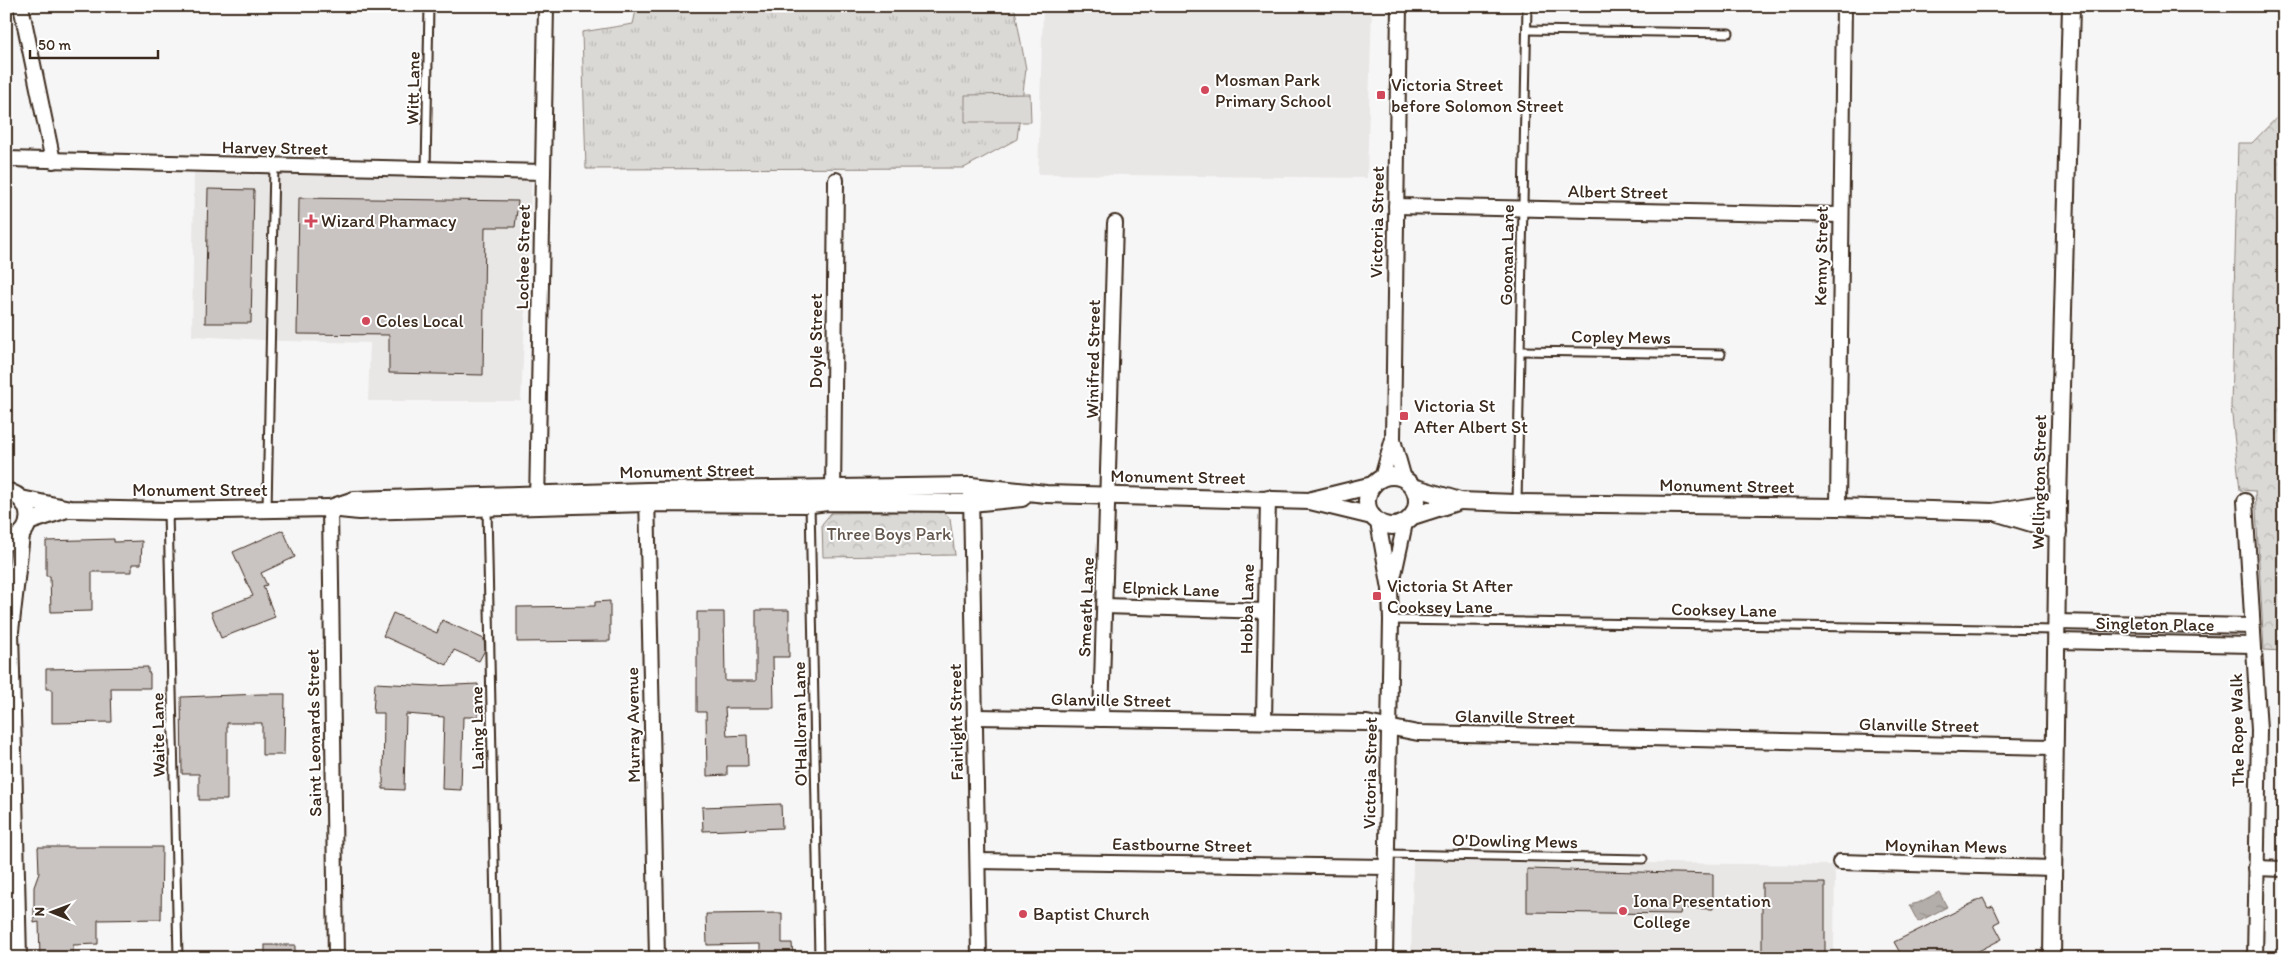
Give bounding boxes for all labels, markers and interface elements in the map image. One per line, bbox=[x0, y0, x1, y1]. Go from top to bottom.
scale bar bbox=[30, 28, 158, 60]
text: 50 m bbox=[38, 36, 71, 54]
street label: Witt Lane bbox=[401, 51, 425, 125]
place label: Mosman Park Primary School bbox=[1215, 69, 1331, 112]
place label: Victoria Street before Solomon Street bbox=[1391, 74, 1564, 117]
marker: Mosman Park Primary School bbox=[1199, 84, 1211, 96]
marker: Victoria Street before Solomon Street bbox=[1375, 89, 1387, 101]
street label: Harvey Street bbox=[222, 136, 328, 160]
street label: Victoria Street bbox=[1365, 165, 1389, 278]
street label: Albert Street bbox=[1568, 180, 1669, 204]
street label: Lochee Street bbox=[511, 204, 535, 310]
street label: Goonan Lane bbox=[1495, 204, 1519, 306]
street label: Kenny Street bbox=[1809, 206, 1833, 306]
place label: Wizard Pharmacy bbox=[321, 210, 457, 232]
marker: Wizard Pharmacy bbox=[305, 215, 317, 227]
street label: Doyle Street bbox=[805, 293, 827, 389]
street label: Winifred Street bbox=[1081, 299, 1105, 419]
place label: Coles Local bbox=[376, 310, 464, 332]
marker: Coles Local bbox=[360, 315, 372, 327]
street label: Copley Mews bbox=[1571, 325, 1671, 349]
place label: Victoria St After Albert St bbox=[1414, 395, 1528, 438]
marker: Victoria St After Albert St bbox=[1398, 410, 1410, 422]
street label: Wellington Street bbox=[2027, 414, 2051, 550]
street label: Monument Street bbox=[619, 459, 755, 483]
street label: Monument Street bbox=[1110, 465, 1246, 489]
street label: Monument Street bbox=[1659, 474, 1795, 498]
street label: Monument Street bbox=[132, 479, 268, 501]
park label: Three Boys Park bbox=[827, 523, 952, 545]
street label: Smeath Lane bbox=[1073, 557, 1099, 657]
street label: Hobba Lane bbox=[1235, 564, 1259, 654]
place label: Victoria St After Cooksey Lane bbox=[1387, 575, 1513, 618]
street label: Elpnick Lane bbox=[1122, 576, 1220, 602]
marker: Victoria St After Cooksey Lane bbox=[1371, 590, 1383, 602]
street label: Cooksey Lane bbox=[1671, 598, 1777, 622]
street label: Singleton Place bbox=[2095, 612, 2215, 636]
street label: Saint Leonards Street bbox=[302, 649, 326, 817]
street label: O'Halloran Lane bbox=[788, 661, 812, 787]
street label: Fairlight Street bbox=[944, 663, 968, 781]
street label: Murray Avenue bbox=[621, 667, 645, 783]
street label: The Rope Walk bbox=[2225, 672, 2249, 787]
street label: Laing Lane bbox=[465, 686, 489, 770]
street label: Glanville Street bbox=[1051, 688, 1172, 712]
street label: Waite Lane bbox=[146, 692, 170, 778]
street label: Glanville Street bbox=[1455, 705, 1576, 729]
street label: Glanville Street bbox=[1859, 713, 1980, 737]
street label: Victoria Street bbox=[1358, 716, 1382, 829]
street label: O'Dowling Mews bbox=[1452, 829, 1578, 853]
street label: Eastbourne Street bbox=[1112, 833, 1252, 857]
street label: Moynihan Mews bbox=[1885, 834, 2007, 858]
north arrow bbox=[28, 886, 78, 936]
place label: Iona Presentation College bbox=[1633, 890, 1771, 933]
place label: Baptist Church bbox=[1033, 903, 1149, 925]
marker: Iona Presentation College bbox=[1617, 905, 1629, 917]
text: N bbox=[31, 907, 48, 917]
marker: Baptist Church bbox=[1017, 908, 1029, 920]

